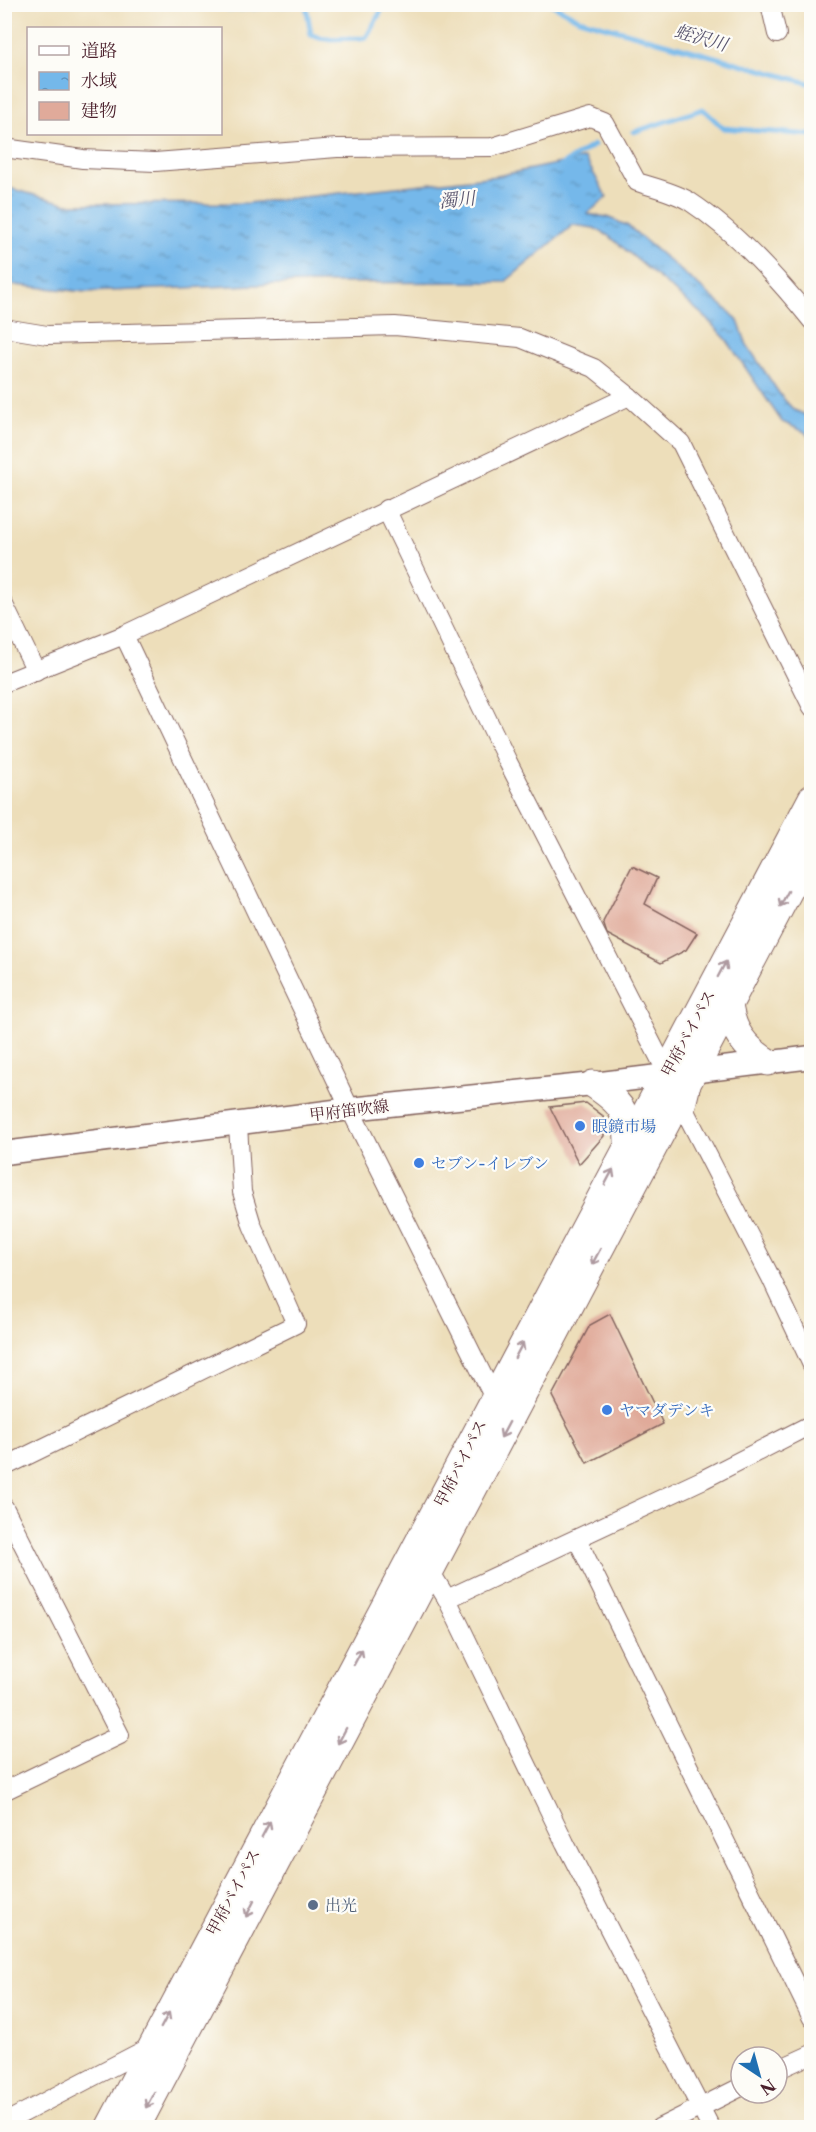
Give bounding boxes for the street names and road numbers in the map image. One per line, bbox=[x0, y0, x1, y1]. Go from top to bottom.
street label: 甲府バイパス bbox=[657, 986, 719, 1080]
street label: 甲府笛吹線 bbox=[308, 1095, 390, 1125]
street label: 甲府バイパス bbox=[429, 1416, 491, 1510]
street label: 甲府バイパス bbox=[202, 1845, 264, 1939]

